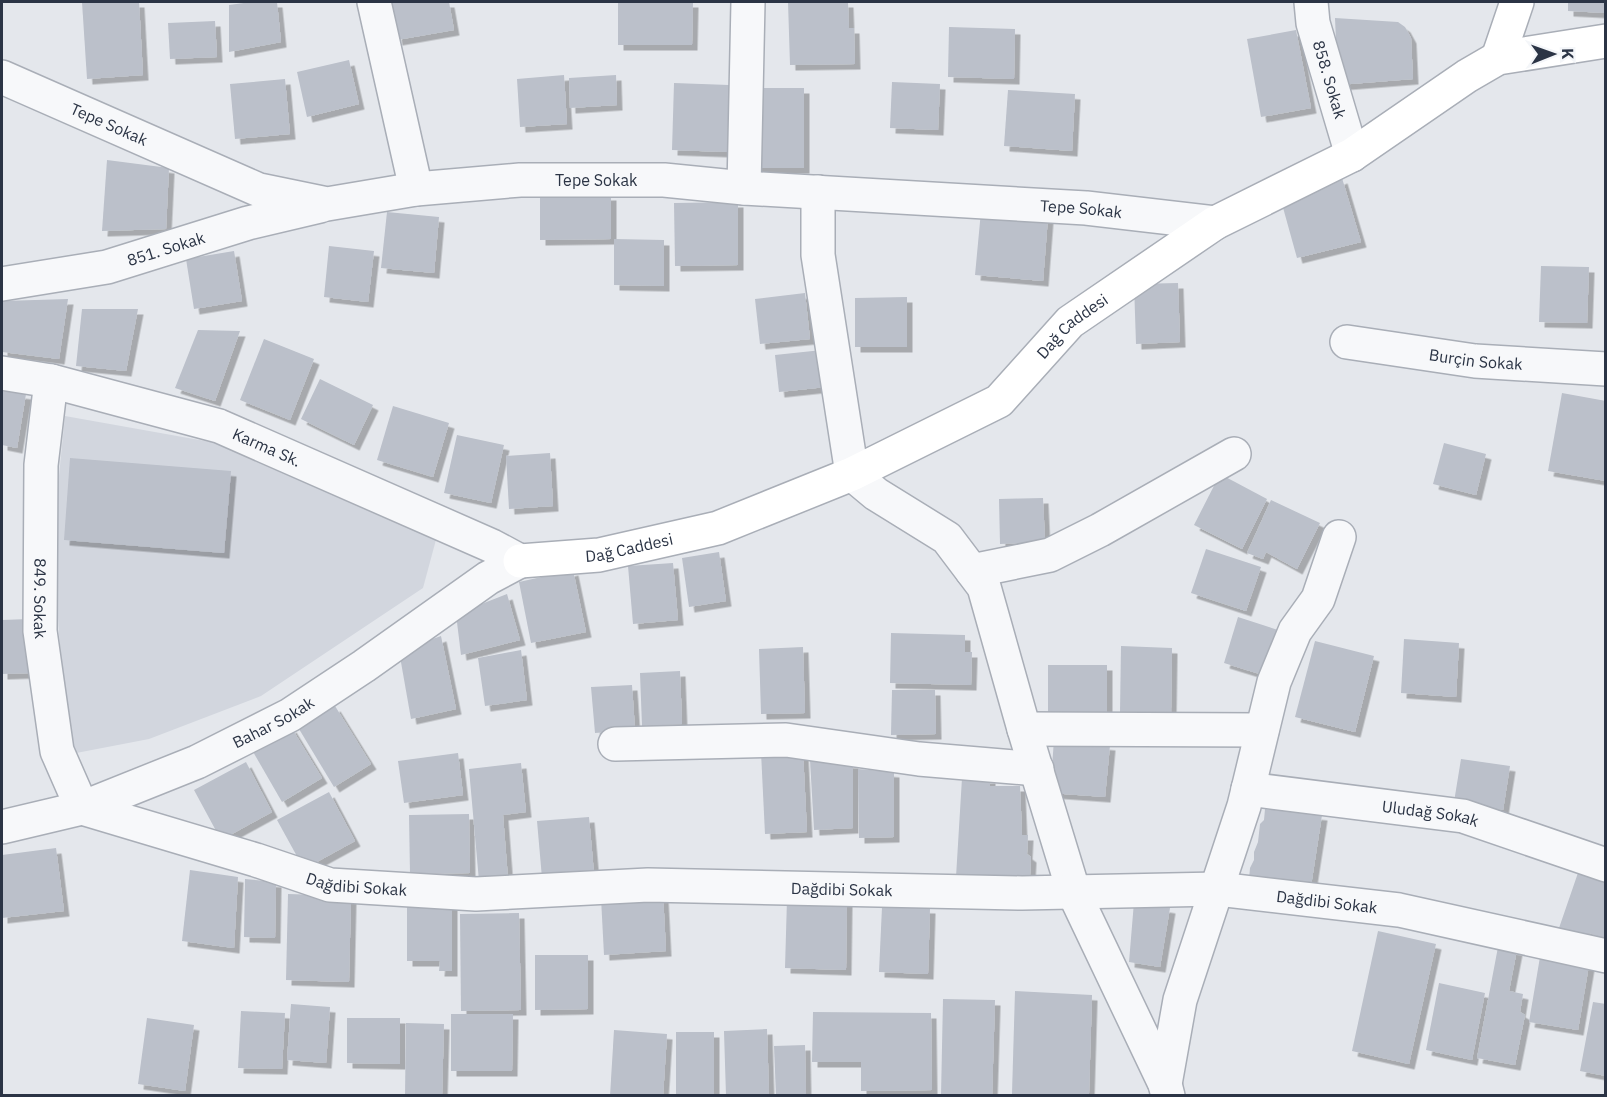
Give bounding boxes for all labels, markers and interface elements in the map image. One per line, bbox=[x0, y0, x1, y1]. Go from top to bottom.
north arrow bbox=[1523, 24, 1583, 84]
street label: 858. Sokak bbox=[1309, 38, 1351, 122]
text: K bbox=[1558, 48, 1578, 59]
street label: Tepe Sokak bbox=[67, 98, 151, 150]
street label: Tepe Sokak bbox=[555, 170, 638, 190]
street label: Tepe Sokak bbox=[1040, 195, 1124, 222]
street label: 851. Sokak bbox=[124, 227, 208, 270]
street label: Dağ Caddesi bbox=[1032, 289, 1112, 363]
street label: Burçin Sokak bbox=[1428, 344, 1524, 374]
street label: Karma Sk. bbox=[230, 423, 304, 471]
street label: Dağ Caddesi bbox=[584, 529, 675, 566]
street label: 849. Sokak bbox=[30, 558, 51, 641]
street label: Bahar Sokak bbox=[229, 692, 318, 752]
street label: Uludağ Sokak bbox=[1381, 796, 1482, 831]
street label: Dağdibi Sokak bbox=[304, 868, 408, 900]
street label: Dağdibi Sokak bbox=[791, 878, 893, 900]
street label: Dağdibi Sokak bbox=[1275, 886, 1379, 917]

